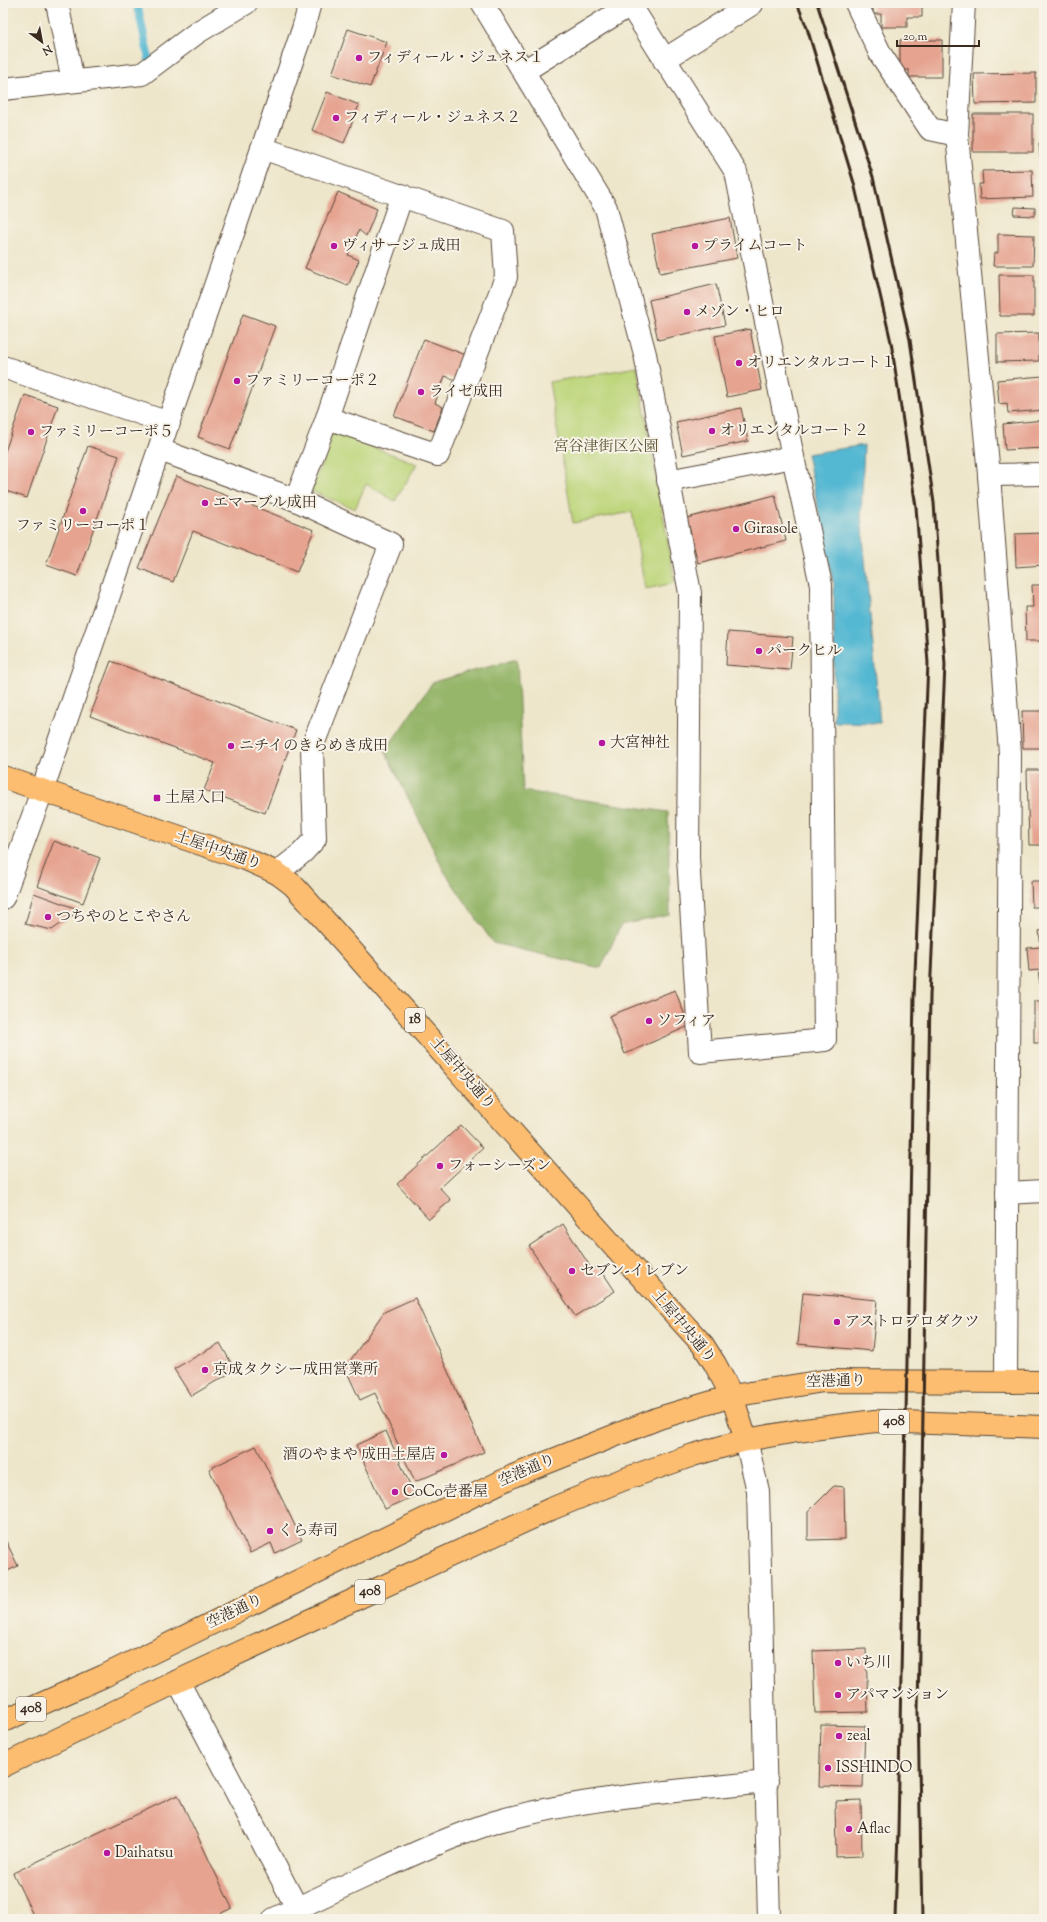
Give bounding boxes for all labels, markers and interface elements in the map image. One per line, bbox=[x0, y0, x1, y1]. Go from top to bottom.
north arrow bbox=[22, 22, 62, 62]
scale bar bbox=[897, 22, 979, 48]
text: 20 m bbox=[903, 28, 928, 46]
text: N bbox=[39, 40, 56, 59]
place label: フィディール・ジュネス１ bbox=[367, 48, 544, 69]
marker: フィディール・ジュネス１ bbox=[354, 53, 364, 63]
place label: フィディール・ジュネス２ bbox=[344, 108, 521, 129]
marker: フィディール・ジュネス２ bbox=[331, 113, 341, 123]
place label: ヴィサージュ成田 bbox=[342, 236, 461, 257]
place label: プライムコート bbox=[703, 236, 808, 257]
marker: ヴィサージュ成田 bbox=[329, 241, 339, 251]
marker: プライムコート bbox=[690, 241, 700, 251]
place label: メゾン・ヒロ bbox=[695, 302, 785, 323]
marker: メゾン・ヒロ bbox=[682, 307, 692, 317]
place label: オリエンタルコート１ bbox=[747, 353, 896, 374]
marker: オリエンタルコート１ bbox=[734, 358, 744, 368]
place label: ファミリーコーポ２ bbox=[245, 371, 380, 392]
marker: ファミリーコーポ２ bbox=[232, 376, 242, 386]
place label: ライゼ成田 bbox=[429, 382, 503, 403]
marker: ライゼ成田 bbox=[416, 387, 426, 397]
place label: オリエンタルコート２ bbox=[720, 421, 869, 442]
place label: ファミリーコーポ５ bbox=[39, 422, 174, 443]
marker: オリエンタルコート２ bbox=[707, 426, 717, 436]
marker: ファミリーコーポ５ bbox=[26, 427, 36, 437]
park label: 宮谷津街区公園 bbox=[553, 437, 659, 458]
place label: エマーブル成田 bbox=[213, 493, 317, 514]
marker: エマーブル成田 bbox=[200, 498, 210, 508]
marker: ファミリーコーポ１ bbox=[78, 506, 88, 516]
place label: ファミリーコーポ１ bbox=[16, 516, 150, 537]
place label: Girasole bbox=[744, 519, 798, 540]
marker: Girasole bbox=[731, 524, 741, 534]
place label: パークヒル bbox=[767, 641, 842, 662]
marker: パークヒル bbox=[754, 646, 764, 656]
place label: 大宮神社 bbox=[610, 733, 670, 754]
place label: ニチイのきらめき成田 bbox=[239, 736, 388, 757]
marker: 大宮神社 bbox=[597, 738, 607, 748]
marker: ニチイのきらめき成田 bbox=[226, 741, 236, 751]
place label: 土屋入口 bbox=[165, 788, 225, 809]
marker: 土屋入口 bbox=[152, 793, 162, 803]
street label: 土屋中央通り bbox=[172, 826, 264, 876]
place label: つちやのとこやさん bbox=[56, 907, 191, 928]
marker: つちやのとこやさん bbox=[43, 912, 53, 922]
road number: 18 bbox=[405, 1008, 425, 1032]
place label: ソフィア bbox=[657, 1011, 716, 1032]
marker: ソフィア bbox=[644, 1016, 654, 1026]
street label: 土屋中央通り bbox=[425, 1033, 499, 1115]
place label: フォーシーズン bbox=[448, 1156, 551, 1177]
marker: フォーシーズン bbox=[435, 1161, 445, 1171]
place label: セブン-イレブン bbox=[580, 1261, 689, 1282]
marker: セブン-イレブン bbox=[567, 1266, 577, 1276]
street label: 土屋中央通り bbox=[646, 1286, 720, 1368]
place label: アストロプロダクツ bbox=[845, 1312, 979, 1333]
marker: アストロプロダクツ bbox=[832, 1317, 842, 1327]
place label: 京成タクシー成田営業所 bbox=[213, 1360, 378, 1381]
marker: 京成タクシー成田営業所 bbox=[200, 1365, 210, 1375]
street label: 空港通り bbox=[806, 1370, 866, 1394]
road number: 408 bbox=[879, 1410, 909, 1434]
place label: 酒のやまや 成田土屋店 bbox=[283, 1445, 436, 1466]
marker: 酒のやまや 成田土屋店 bbox=[439, 1450, 449, 1460]
street label: 空港通り bbox=[495, 1450, 559, 1492]
place label: CoCo壱番屋 bbox=[403, 1482, 488, 1503]
marker: CoCo壱番屋 bbox=[390, 1487, 400, 1497]
place label: くら寿司 bbox=[278, 1521, 338, 1542]
marker: くら寿司 bbox=[265, 1526, 275, 1536]
road number: 408 bbox=[355, 1580, 385, 1604]
street label: 空港通り bbox=[203, 1589, 267, 1635]
place label: いち川 bbox=[846, 1653, 891, 1674]
marker: いち川 bbox=[833, 1658, 843, 1668]
place label: アパマンション bbox=[846, 1685, 949, 1706]
marker: アパマンション bbox=[833, 1690, 843, 1700]
road number: 408 bbox=[16, 1697, 46, 1721]
place label: zeal bbox=[847, 1726, 871, 1747]
marker: zeal bbox=[834, 1731, 844, 1741]
place label: ISSHINDO bbox=[836, 1758, 912, 1779]
marker: ISSHINDO bbox=[823, 1763, 833, 1773]
place label: Aflac bbox=[857, 1819, 891, 1840]
marker: Aflac bbox=[844, 1824, 854, 1834]
place label: Daihatsu bbox=[115, 1843, 174, 1864]
marker: Daihatsu bbox=[102, 1848, 112, 1858]

